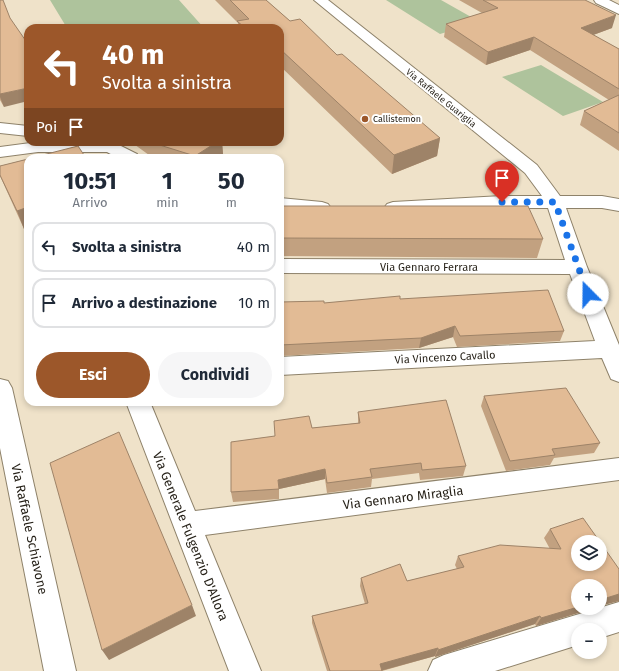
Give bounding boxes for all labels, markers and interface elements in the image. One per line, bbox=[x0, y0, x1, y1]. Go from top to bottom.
text: 40 m bbox=[102, 38, 165, 71]
icon: left bbox=[36, 40, 88, 92]
street label: Via Raffaele Guariglia bbox=[404, 67, 478, 129]
text: Svolta a sinistra bbox=[102, 72, 232, 94]
marker: Callistemon bbox=[360, 114, 370, 124]
place label: Callistemon bbox=[373, 114, 421, 124]
icon: arrive bbox=[65, 116, 87, 138]
text: Poi bbox=[36, 118, 57, 136]
pin bbox=[485, 161, 519, 202]
text: 10:51 bbox=[63, 167, 117, 195]
text: 1 bbox=[162, 167, 173, 195]
text: 50 bbox=[218, 167, 245, 195]
icon: arrive bbox=[491, 167, 513, 189]
text: Arrivo bbox=[73, 195, 108, 210]
text: min bbox=[156, 195, 179, 210]
text: m bbox=[226, 195, 237, 210]
icon: left bbox=[38, 236, 60, 258]
text: Svolta a sinistra bbox=[72, 238, 182, 256]
text: 40 m bbox=[237, 238, 270, 256]
street label: Via Gennaro Ferrara bbox=[380, 261, 478, 274]
position arrow bbox=[567, 273, 609, 315]
icon: arrive bbox=[38, 292, 60, 314]
text: Arrivo a destinazione bbox=[72, 294, 217, 312]
text: 10 m bbox=[238, 294, 270, 312]
street label: Via Vincenzo Cavallo bbox=[394, 348, 496, 367]
button: Esci bbox=[36, 352, 150, 398]
button: Condividi bbox=[158, 352, 272, 398]
street label: Via Generale Fulgenzio D'Allora bbox=[150, 449, 231, 623]
street label: Via Raffaele Schiavone bbox=[8, 462, 51, 596]
street label: Via Gennaro Miraglia bbox=[342, 483, 464, 512]
map controls bbox=[571, 535, 607, 659]
button: layers bbox=[571, 535, 607, 571]
button: + bbox=[571, 579, 607, 615]
button: − bbox=[571, 623, 607, 659]

